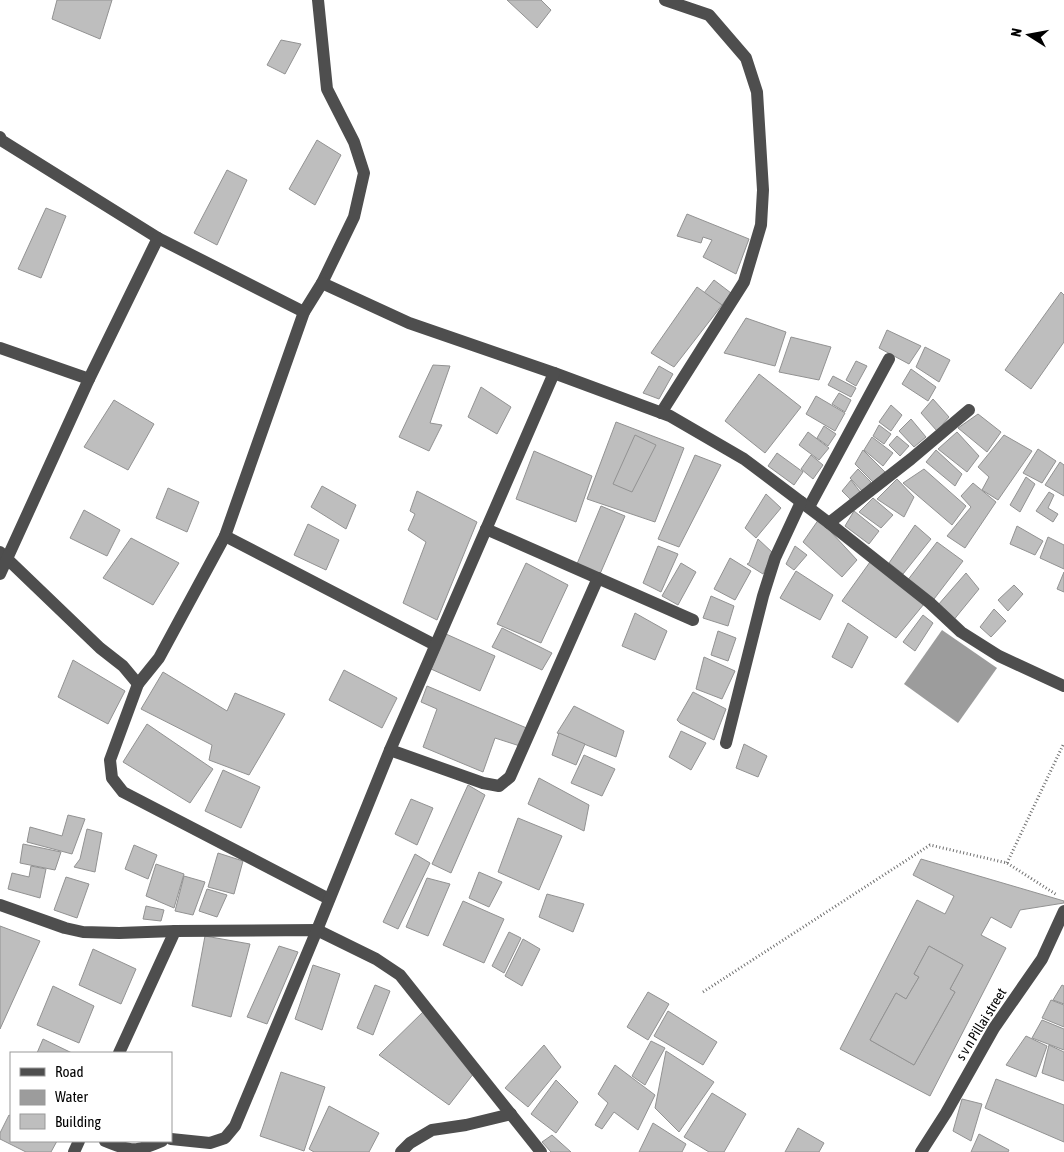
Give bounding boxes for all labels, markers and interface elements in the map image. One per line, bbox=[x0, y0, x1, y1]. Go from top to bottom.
north arrow bbox=[1004, 10, 1054, 60]
text: N bbox=[1008, 27, 1025, 38]
street label: s v n Pillai street bbox=[953, 985, 1009, 1063]
legend bbox=[10, 1052, 172, 1142]
text: Road bbox=[55, 1063, 84, 1080]
text: Water bbox=[55, 1088, 88, 1105]
text: Building bbox=[55, 1113, 101, 1130]

